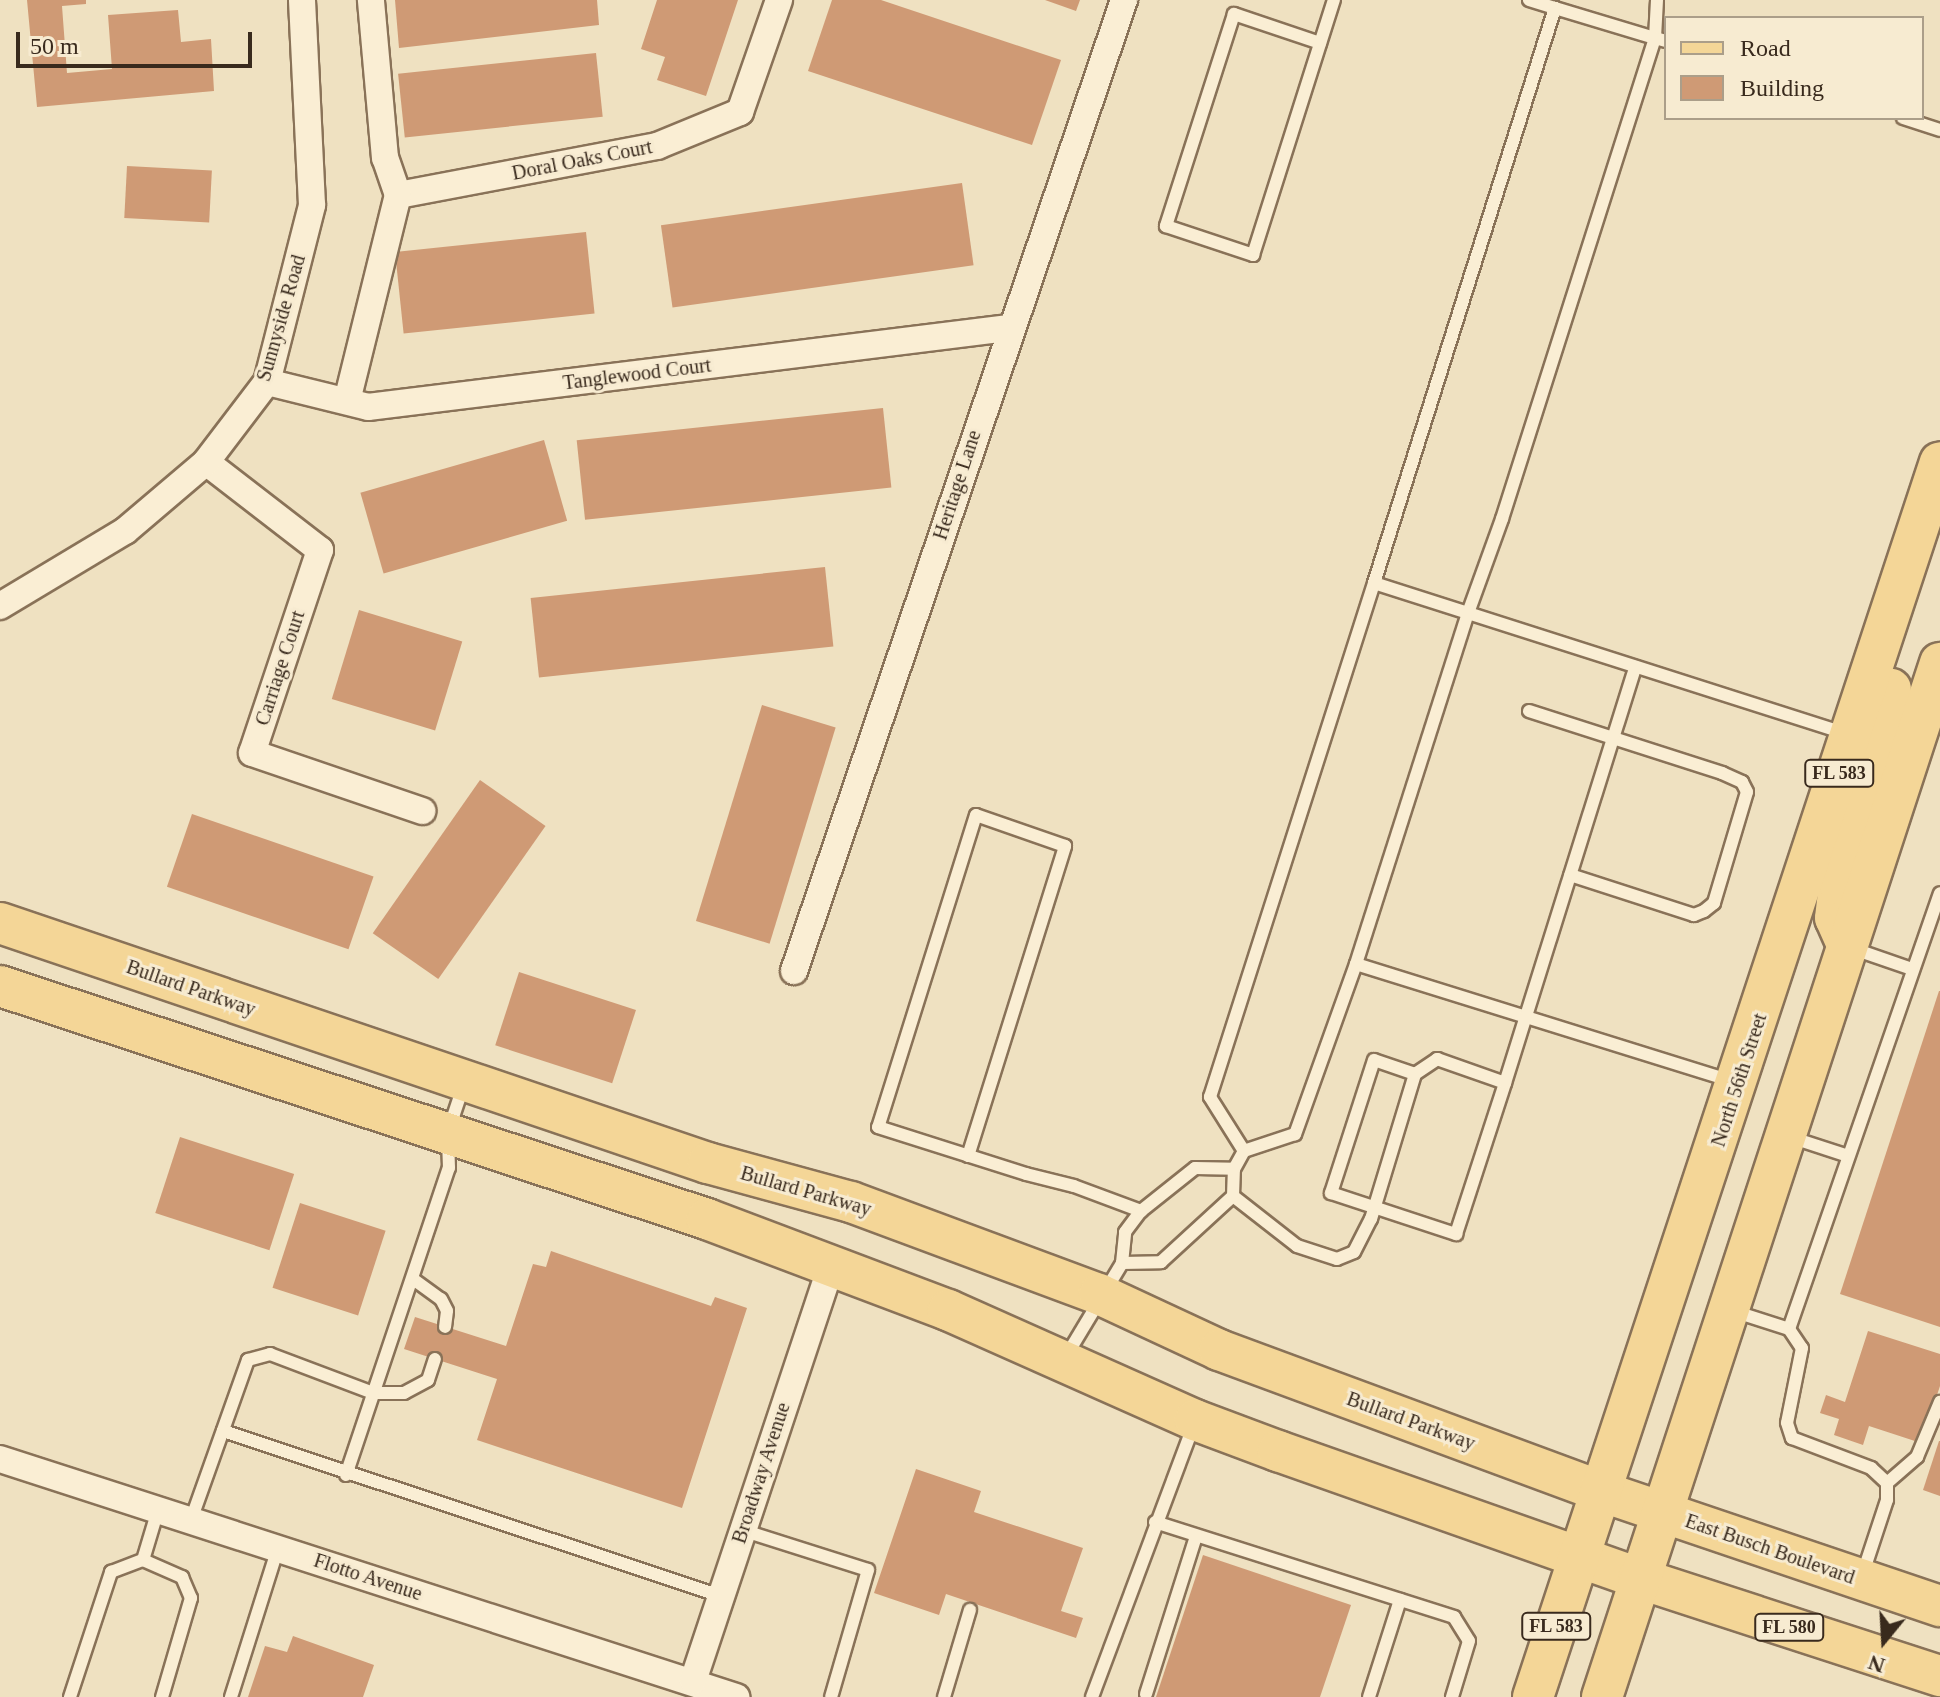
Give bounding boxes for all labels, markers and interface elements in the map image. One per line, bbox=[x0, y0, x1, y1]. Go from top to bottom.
scale bar bbox=[20, 16, 256, 66]
legend bbox=[1664, 16, 1924, 120]
text: 50 m bbox=[30, 33, 79, 59]
text: Road bbox=[1740, 35, 1791, 61]
text: Building bbox=[1740, 75, 1824, 101]
street label: Doral Oaks Court bbox=[510, 135, 654, 185]
street label: Sunnyside Road bbox=[251, 252, 311, 384]
street label: Tanglewood Court bbox=[562, 353, 712, 395]
street label: Heritage Lane bbox=[928, 427, 986, 543]
street label: Carriage Court bbox=[250, 608, 310, 728]
road number: FL 583 bbox=[1803, 759, 1875, 787]
street label: Bullard Parkway bbox=[123, 955, 259, 1021]
street label: North 56th Street bbox=[1706, 1010, 1772, 1150]
street label: Bullard Parkway bbox=[738, 1161, 874, 1221]
street label: Bullard Parkway bbox=[1343, 1387, 1479, 1455]
street label: Broadway Avenue bbox=[727, 1399, 795, 1547]
street label: East Busch Boulevard bbox=[1682, 1509, 1858, 1589]
street label: Flotto Avenue bbox=[310, 1548, 426, 1606]
north arrow bbox=[1844, 1601, 1924, 1681]
road number: FL 583 bbox=[1520, 1612, 1592, 1640]
road number: FL 580 bbox=[1753, 1613, 1825, 1641]
text: N bbox=[1865, 1650, 1888, 1679]

